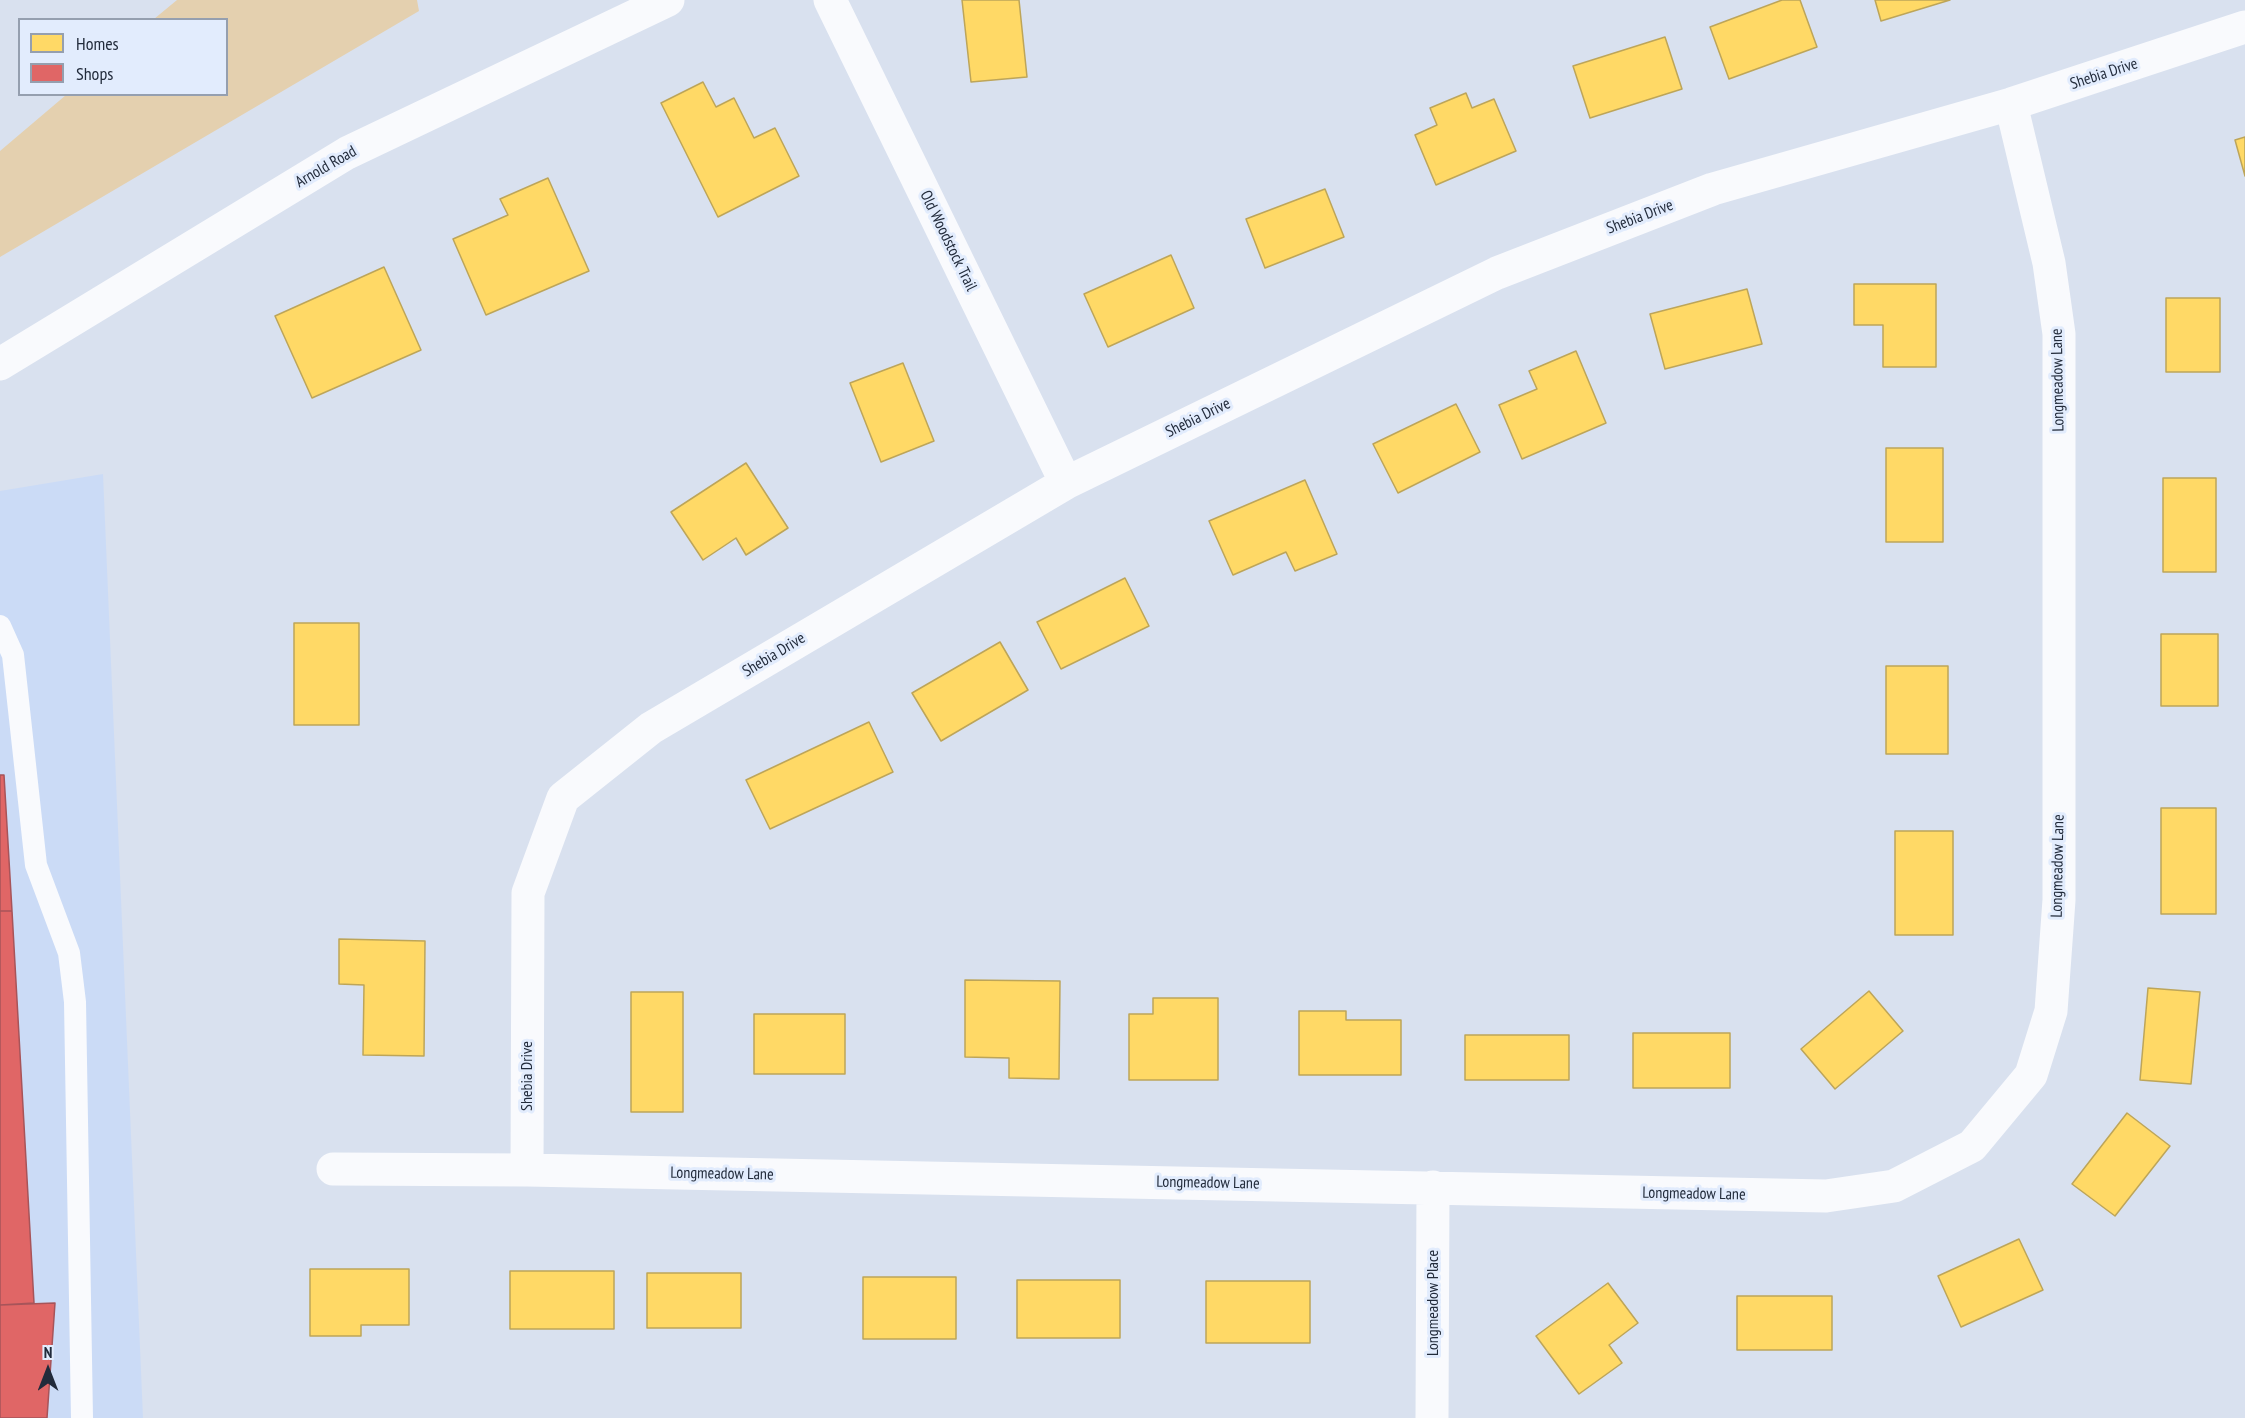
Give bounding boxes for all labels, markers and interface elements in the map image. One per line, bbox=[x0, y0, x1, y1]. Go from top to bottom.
legend bbox=[18, 18, 228, 96]
text: Homes bbox=[76, 32, 119, 55]
street label: Shebia Drive bbox=[2068, 54, 2140, 94]
text: Shops bbox=[76, 62, 113, 85]
street label: Arnold Road bbox=[292, 142, 360, 192]
street label: Old Woodstock Trail bbox=[915, 188, 981, 294]
street label: Shebia Drive bbox=[1604, 196, 1676, 238]
street label: Longmeadow Lane bbox=[2048, 328, 2068, 432]
street label: Shebia Drive bbox=[1162, 394, 1234, 442]
street label: Shebia Drive bbox=[739, 629, 809, 681]
street label: Longmeadow Lane bbox=[2048, 814, 2068, 918]
street label: Shebia Drive bbox=[517, 1041, 537, 1111]
street label: Longmeadow Lane bbox=[670, 1164, 774, 1184]
street label: Longmeadow Lane bbox=[1156, 1173, 1260, 1193]
street label: Longmeadow Lane bbox=[1642, 1184, 1746, 1204]
street label: Longmeadow Place bbox=[1423, 1250, 1443, 1356]
north arrow bbox=[18, 1340, 78, 1400]
text: N bbox=[44, 1342, 52, 1362]

